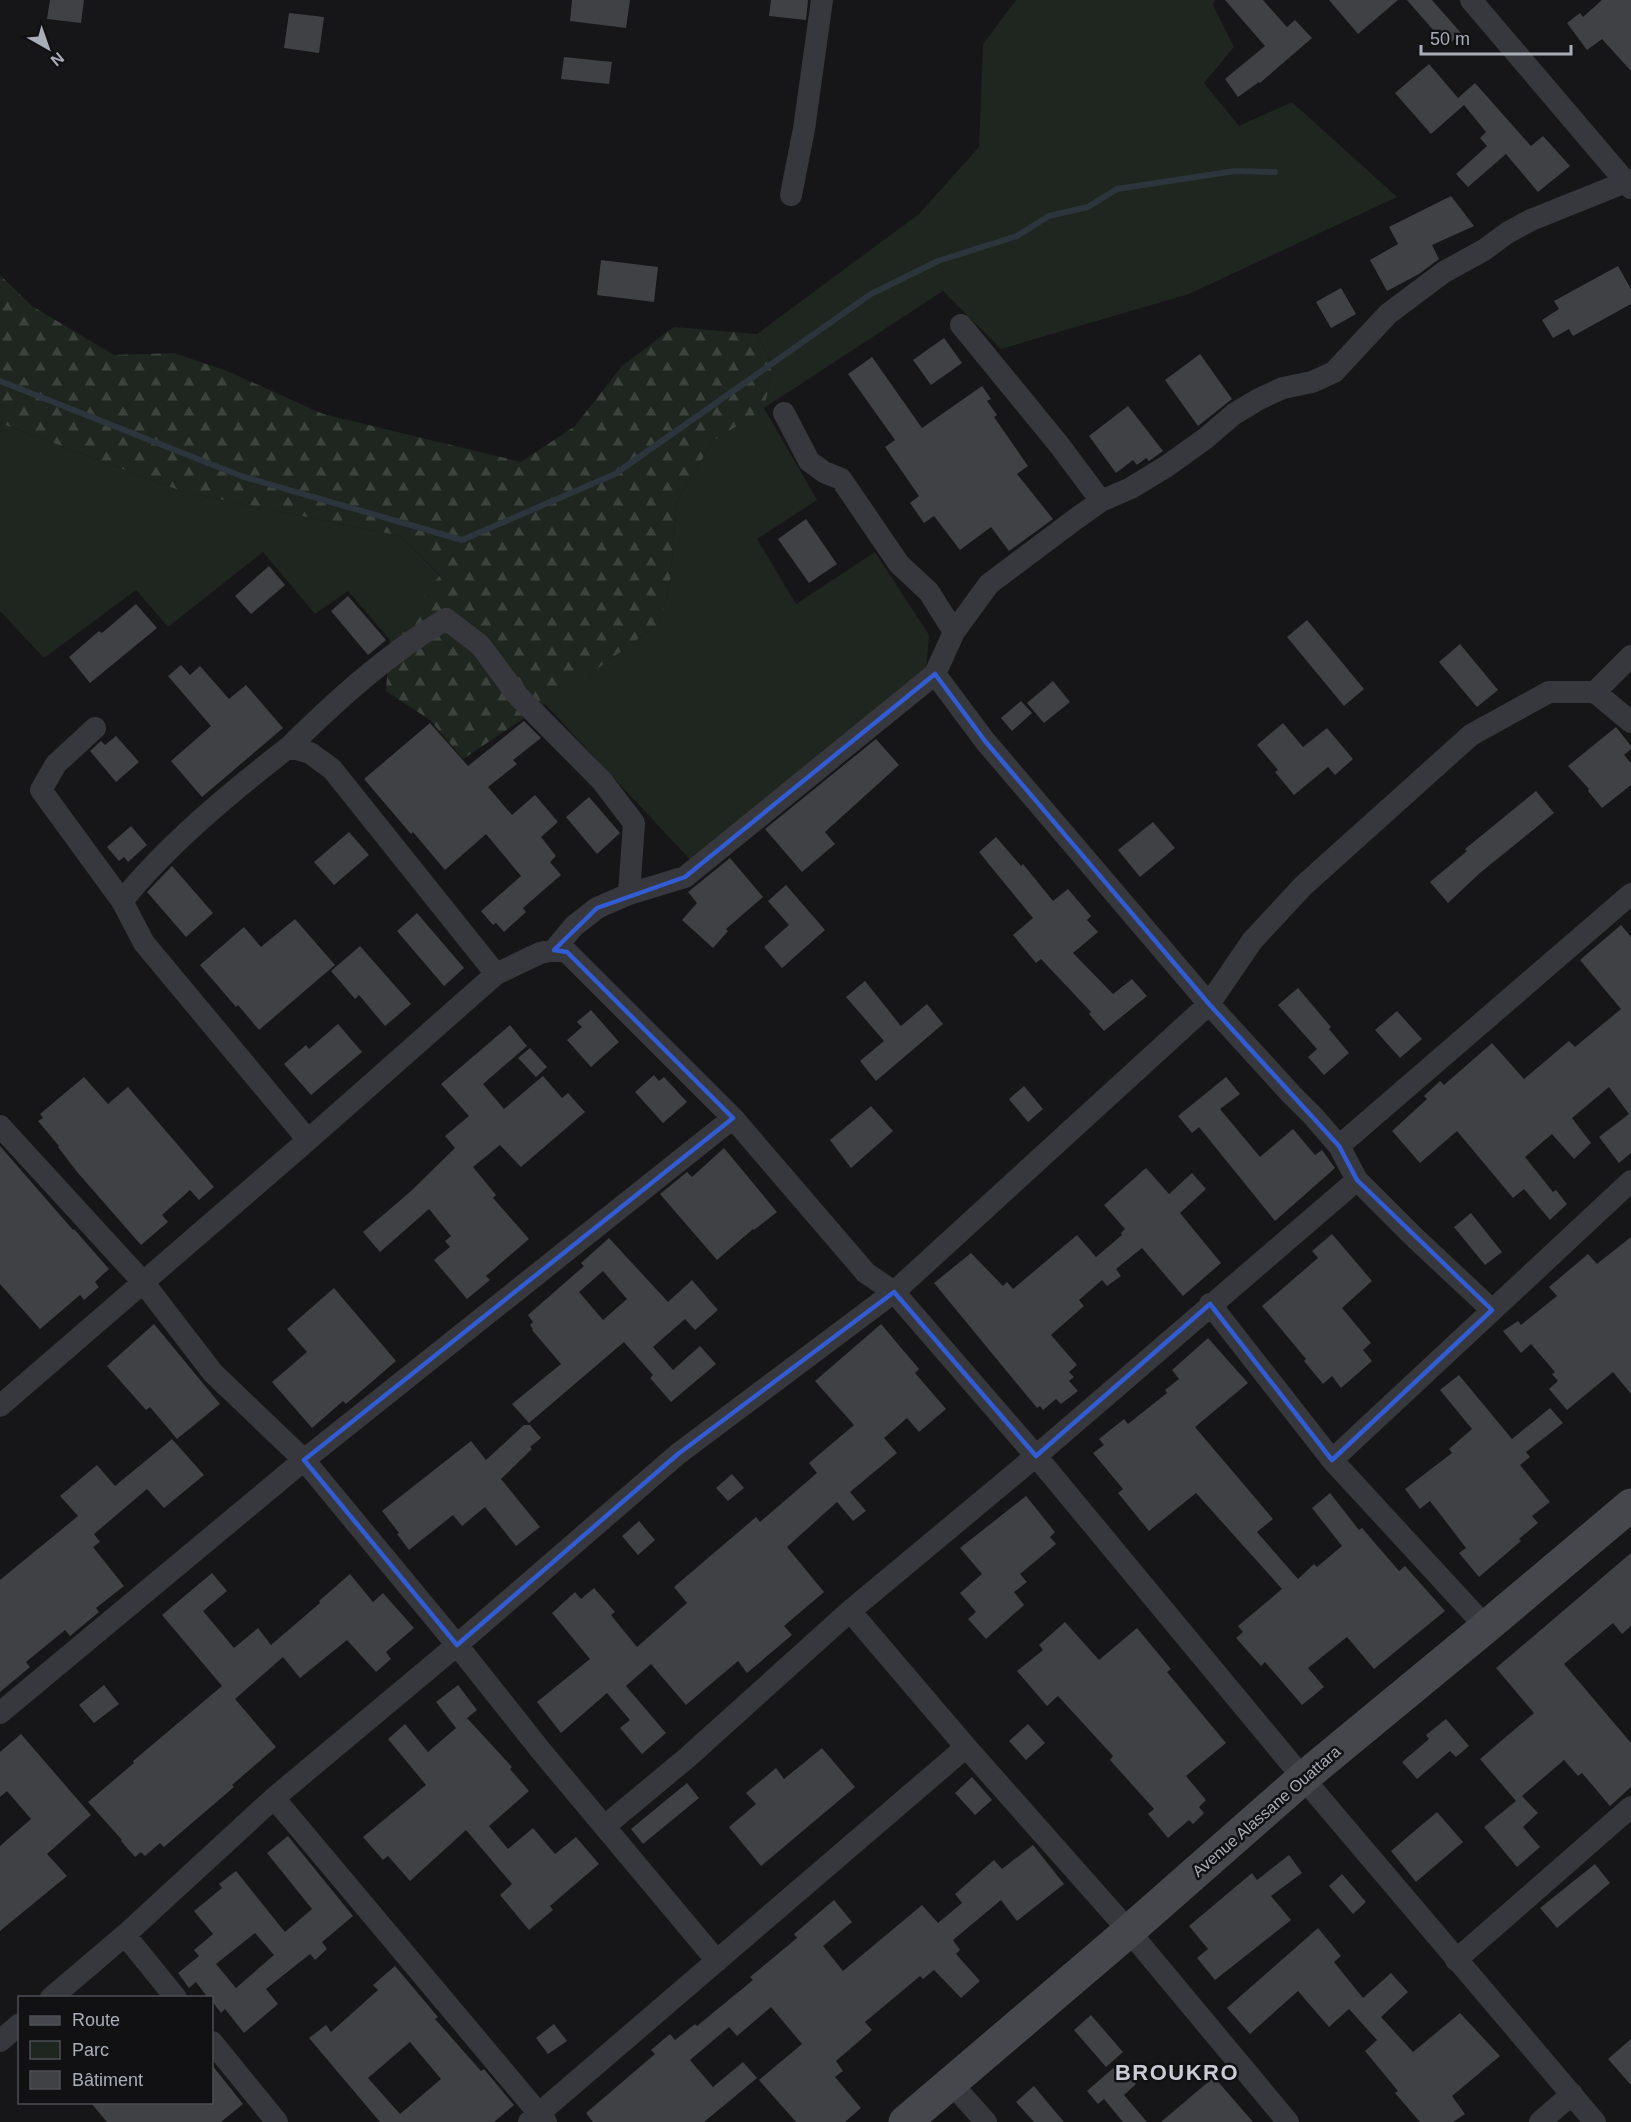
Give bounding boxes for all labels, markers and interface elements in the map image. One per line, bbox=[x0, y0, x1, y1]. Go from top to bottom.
north arrow bbox=[18, 18, 78, 78]
scale bar bbox=[1421, 18, 1571, 56]
text: 50 m bbox=[1430, 29, 1470, 49]
text: N bbox=[47, 49, 67, 69]
street label: Avenue Alassane Ouattara bbox=[1189, 1743, 1344, 1880]
legend bbox=[18, 1996, 213, 2104]
text: Route bbox=[72, 2010, 120, 2030]
text: Parc bbox=[72, 2040, 109, 2060]
district label: BROUKRO bbox=[1115, 2060, 1239, 2085]
text: Bâtiment bbox=[72, 2070, 143, 2090]

